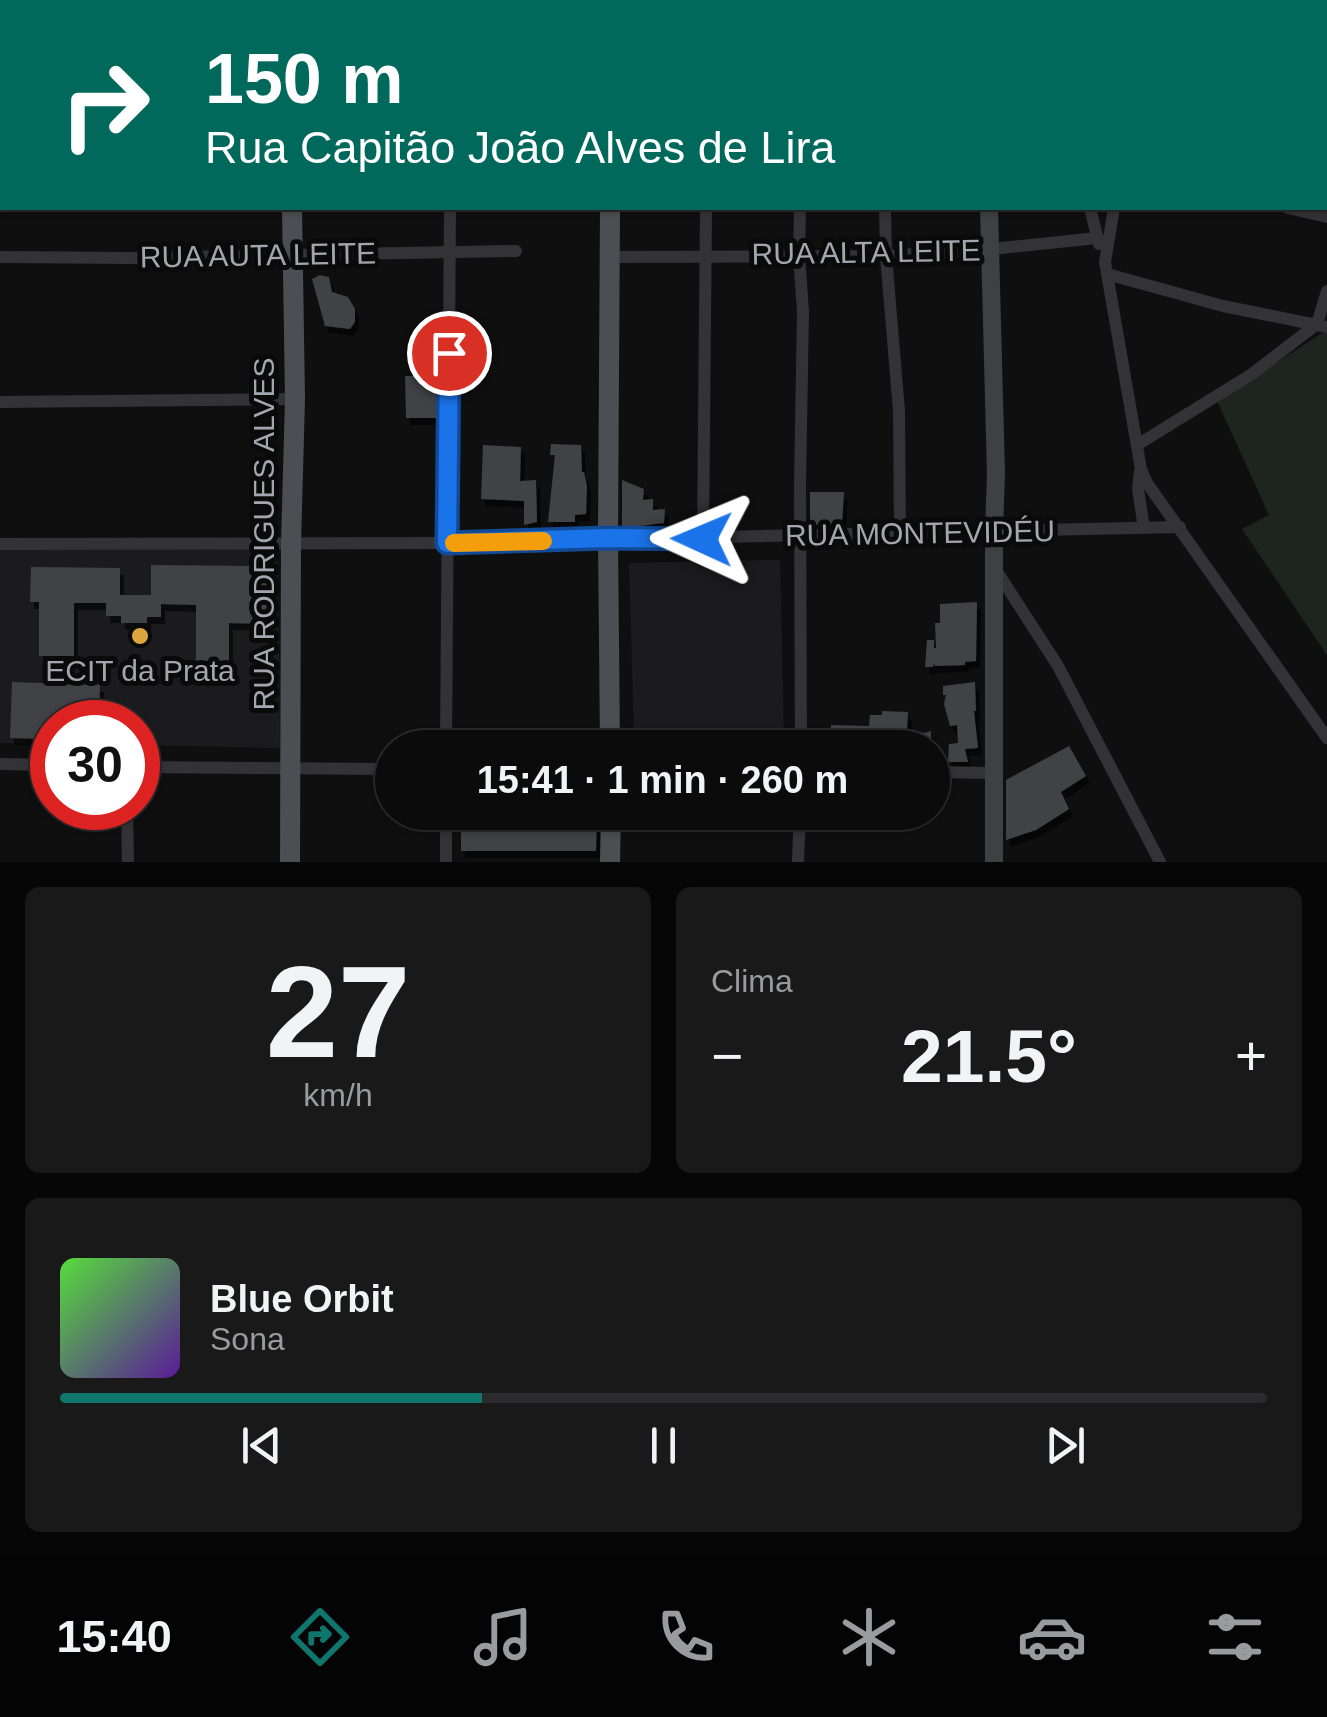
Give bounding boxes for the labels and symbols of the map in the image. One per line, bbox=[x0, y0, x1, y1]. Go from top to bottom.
street label: RUA ALTA LEITE bbox=[751, 234, 981, 270]
street label: RUA AUTA LEITE bbox=[140, 236, 376, 274]
pin bbox=[407, 311, 492, 396]
street label: RUA RODRIGUES ALVES bbox=[247, 358, 280, 710]
position arrow bbox=[650, 487, 754, 591]
street label: RUA MONTEVIDÉU bbox=[785, 514, 1055, 552]
marker: ECIT da Prata bbox=[129, 625, 151, 647]
place label: ECIT da Prata bbox=[45, 654, 235, 687]
speed limit sign: 30 bbox=[30, 700, 160, 830]

